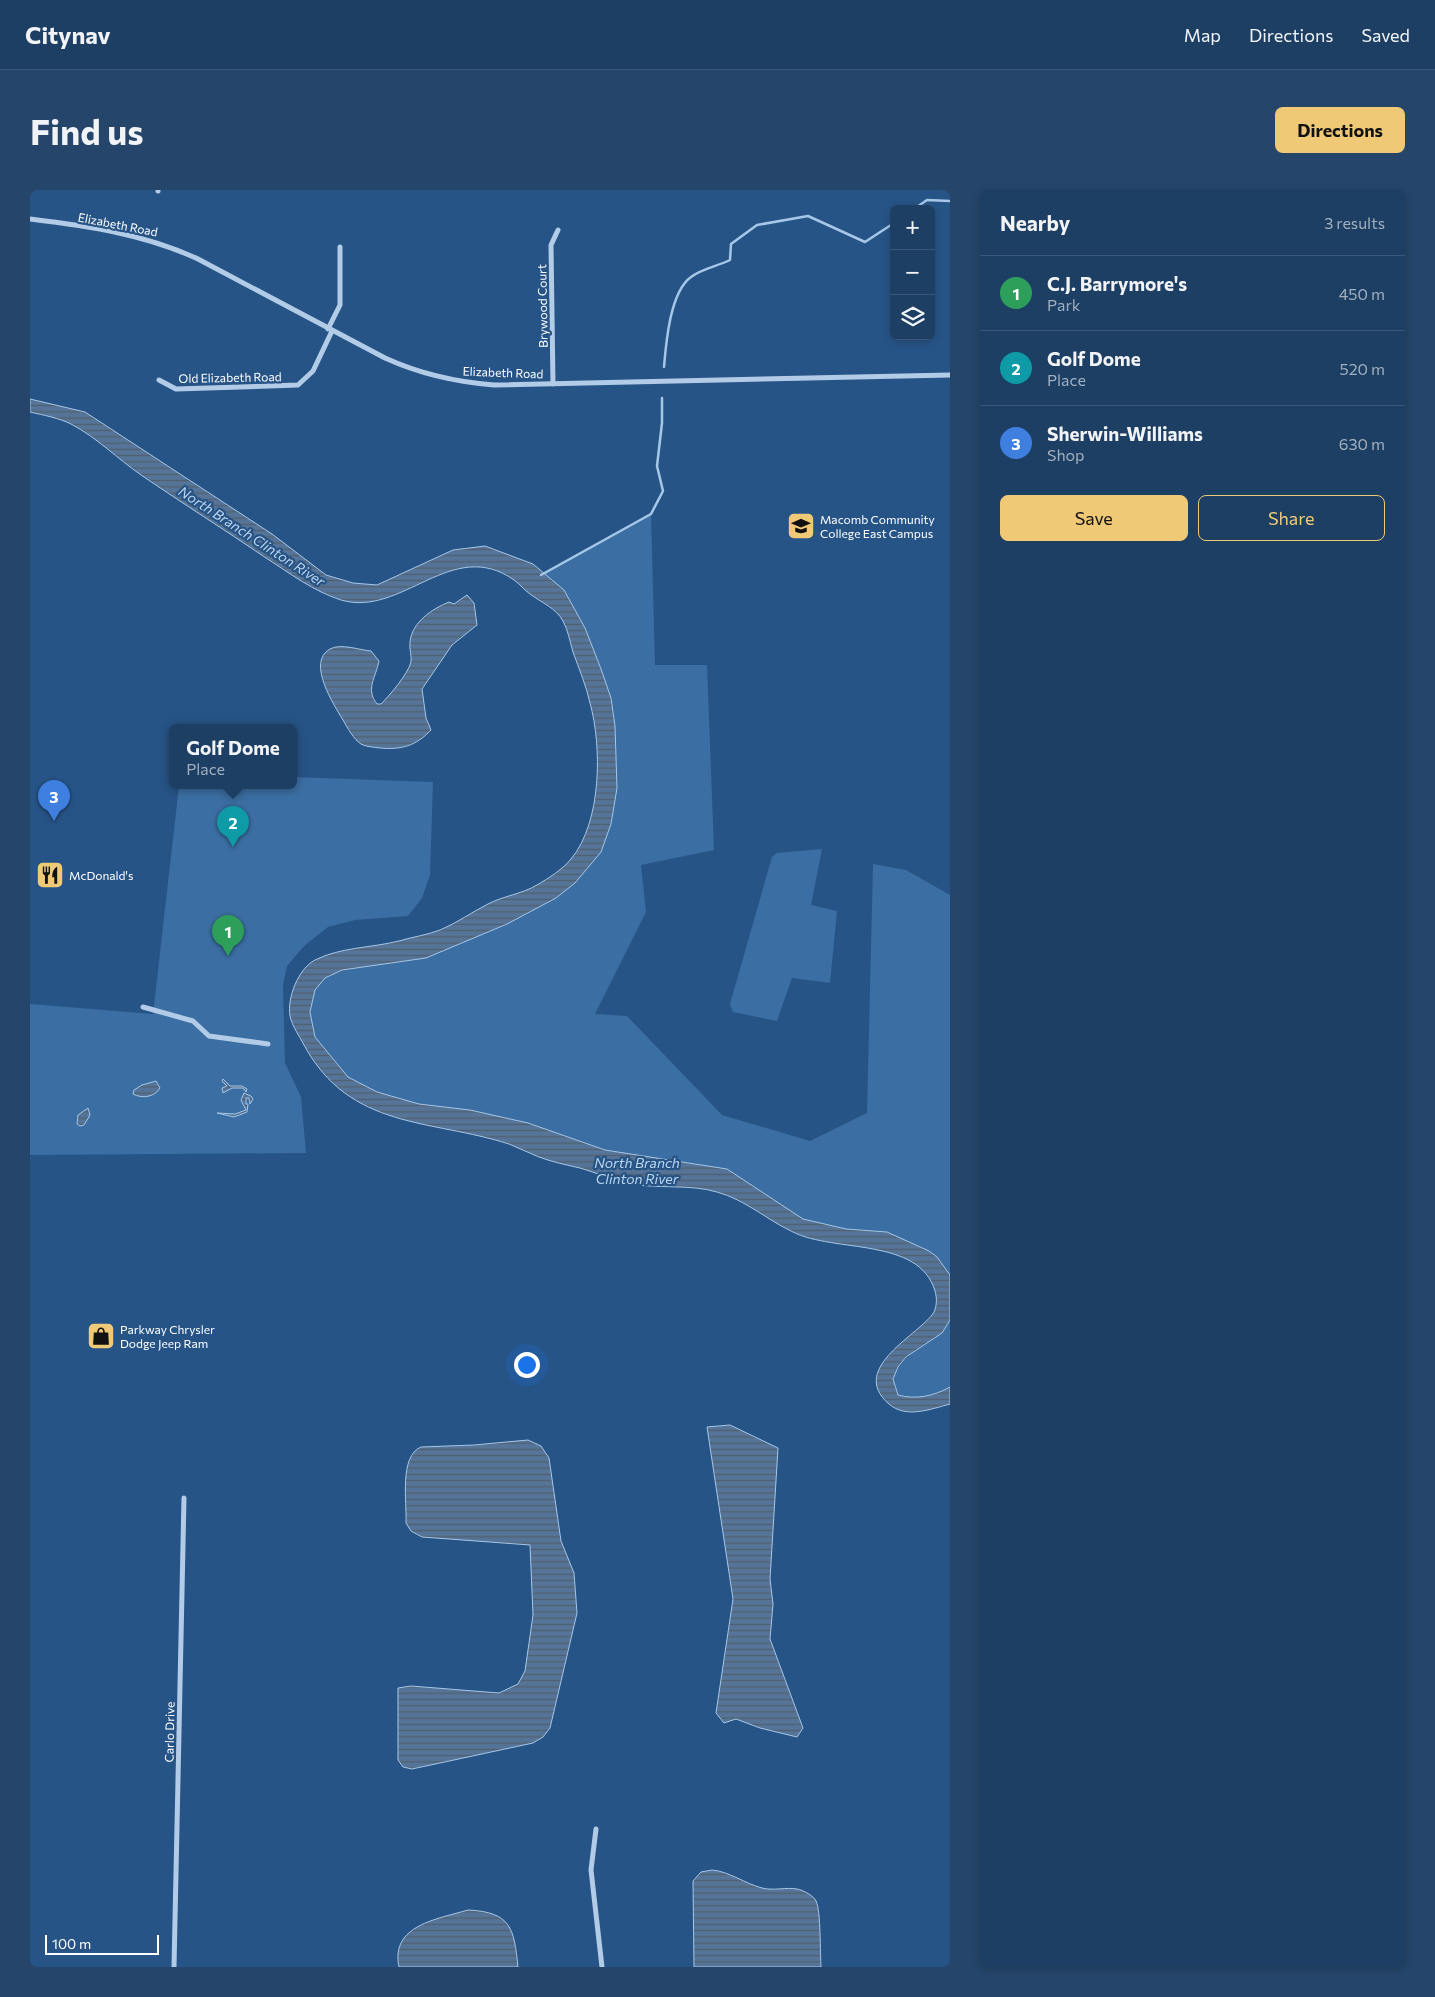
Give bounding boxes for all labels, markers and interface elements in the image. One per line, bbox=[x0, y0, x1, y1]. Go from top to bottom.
text: Citynav bbox=[25, 20, 111, 49]
text: Map bbox=[1184, 24, 1221, 46]
text: Directions bbox=[1249, 24, 1333, 46]
text: Saved bbox=[1361, 24, 1410, 46]
button: Directions bbox=[1275, 107, 1405, 153]
text: Find us bbox=[30, 109, 144, 152]
map controls bbox=[890, 205, 935, 340]
button: + bbox=[890, 205, 935, 250]
street label: Elizabeth Road bbox=[77, 209, 159, 239]
text: Nearby bbox=[1000, 210, 1070, 235]
text: 3 results bbox=[1324, 213, 1385, 232]
button: − bbox=[890, 250, 935, 295]
street label: Brywood Court bbox=[534, 264, 550, 348]
text: C.J. Barrymore's bbox=[1047, 272, 1187, 295]
text: 1 bbox=[1012, 284, 1020, 303]
text: 450 m bbox=[1339, 284, 1385, 303]
button: layers bbox=[890, 295, 935, 340]
text: Park bbox=[1047, 295, 1080, 314]
text: Golf Dome bbox=[1047, 347, 1141, 370]
text: 2 bbox=[1011, 359, 1021, 378]
text: 520 m bbox=[1340, 359, 1385, 378]
street label: Elizabeth Road bbox=[462, 364, 544, 380]
street label: Old Elizabeth Road bbox=[178, 369, 282, 385]
text: Place bbox=[1047, 370, 1086, 389]
text: Sherwin-Williams bbox=[1047, 422, 1203, 445]
text: 3 bbox=[1011, 434, 1021, 453]
text: 630 m bbox=[1339, 434, 1385, 453]
text: Shop bbox=[1047, 445, 1085, 464]
water label: North Branch Clinton River bbox=[176, 482, 329, 590]
button: Save bbox=[1000, 495, 1188, 541]
button: Share bbox=[1198, 495, 1385, 541]
school or university icon: Macomb Community College East Campus bbox=[786, 511, 816, 541]
place label: Macomb Community College East Campus bbox=[820, 512, 935, 540]
popup bbox=[169, 724, 297, 789]
text: Golf Dome bbox=[186, 736, 280, 759]
text: Place bbox=[186, 759, 225, 778]
pin: 3 bbox=[38, 780, 70, 821]
pin: 2 bbox=[217, 806, 249, 847]
restaurant icon: McDonald's bbox=[35, 860, 65, 890]
place label: McDonald's bbox=[69, 868, 133, 882]
pin: 1 bbox=[212, 915, 244, 956]
water label: North Branch Clinton River bbox=[594, 1154, 680, 1187]
shop icon: Parkway Chrysler Dodge Jeep Ram bbox=[86, 1321, 116, 1351]
place label: Parkway Chrysler Dodge Jeep Ram bbox=[120, 1322, 215, 1351]
your location bbox=[514, 1352, 540, 1378]
street label: Carlo Drive bbox=[161, 1701, 177, 1763]
scale bar bbox=[45, 1932, 159, 1955]
text: 100 m bbox=[52, 1935, 91, 1952]

